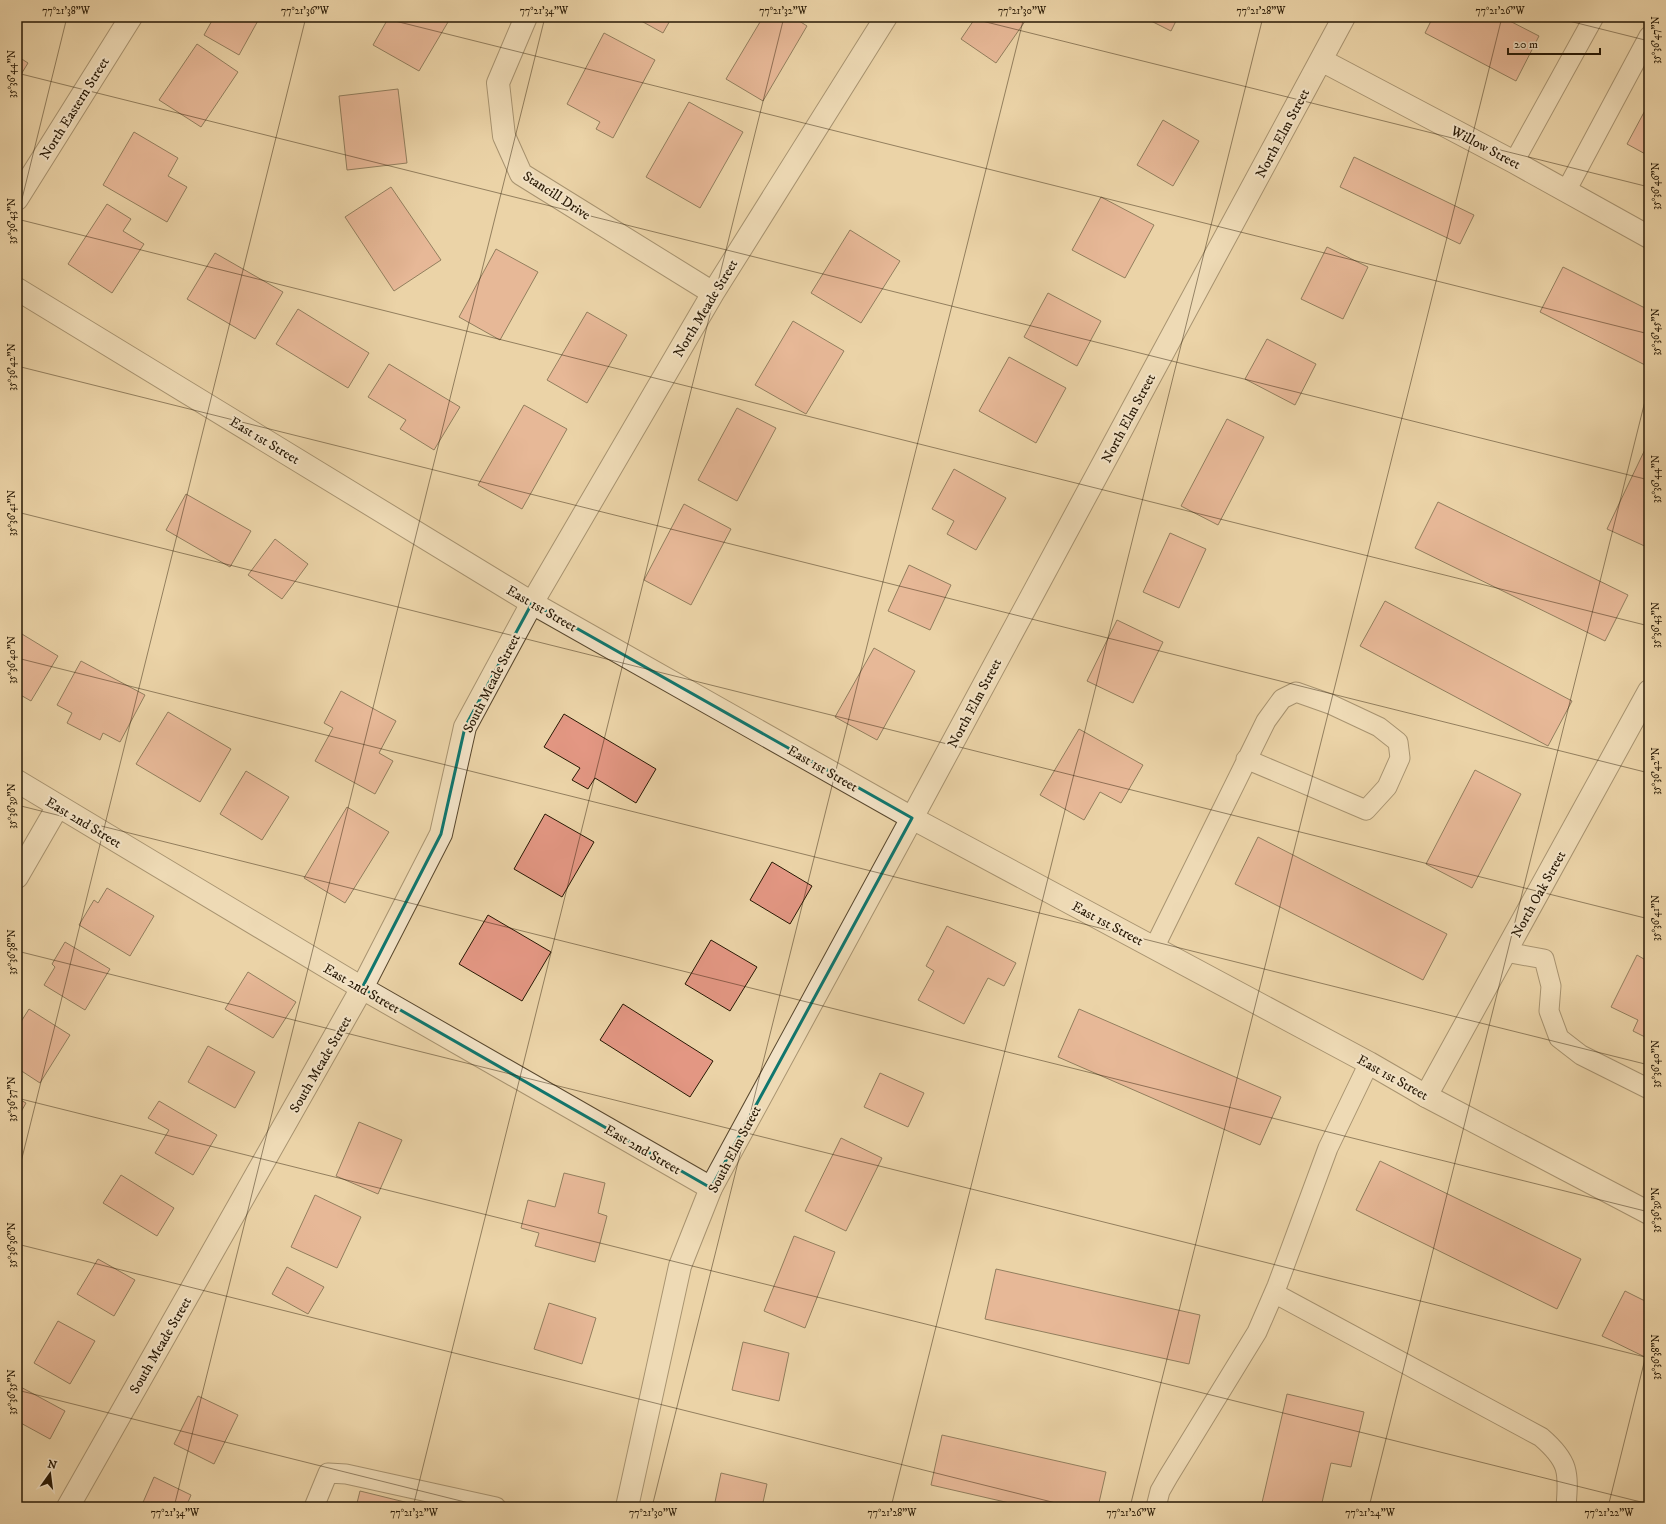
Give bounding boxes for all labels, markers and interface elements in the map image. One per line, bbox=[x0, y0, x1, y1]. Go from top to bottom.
text: 77°21'38"W bbox=[42, 5, 91, 17]
text: 77°21'36"W bbox=[281, 5, 330, 17]
text: 77°21'34"W bbox=[520, 5, 569, 17]
text: 77°21'32"W bbox=[759, 5, 808, 17]
text: 77°21'30"W bbox=[998, 5, 1047, 17]
text: 77°21'28"W bbox=[1237, 5, 1286, 17]
text: 77°21'26"W bbox=[1475, 5, 1525, 17]
text: 35°36'47"N bbox=[1650, 16, 1662, 64]
scale bar bbox=[1508, 30, 1600, 56]
text: 20 m bbox=[1514, 37, 1538, 52]
text: 35°36'44"N bbox=[6, 50, 18, 98]
street label: North Eastern Street bbox=[36, 54, 114, 163]
street label: North Elm Street bbox=[1252, 85, 1314, 181]
street label: Willow Street bbox=[1447, 121, 1524, 174]
text: 35°36'46"N bbox=[1650, 162, 1662, 210]
street label: Stancill Drive bbox=[519, 167, 594, 225]
text: 35°36'43"N bbox=[6, 198, 18, 244]
street label: North Meade Street bbox=[669, 256, 742, 361]
text: 35°36'45"N bbox=[1650, 308, 1662, 356]
text: 35°36'42"N bbox=[6, 343, 18, 391]
street label: North Elm Street bbox=[1098, 370, 1160, 466]
street label: East 1st Street bbox=[226, 413, 303, 469]
text: 35°36'44"N bbox=[1650, 455, 1662, 503]
text: 35°36'41"N bbox=[6, 490, 18, 536]
street label: East 1st Street bbox=[503, 581, 580, 637]
text: 35°36'43"N bbox=[1650, 602, 1662, 648]
street label: South Meade Street bbox=[459, 630, 525, 736]
text: 35°36'40"N bbox=[6, 636, 18, 684]
street label: North Elm Street bbox=[944, 655, 1006, 751]
street label: East 1st Street bbox=[784, 741, 861, 797]
text: 35°36'42"N bbox=[1650, 747, 1662, 795]
text: 35°36'39"N bbox=[6, 783, 18, 829]
street label: East 2nd Street bbox=[42, 793, 125, 853]
street label: North Oak Street bbox=[1508, 847, 1570, 941]
text: 35°36'41"N bbox=[1650, 895, 1662, 941]
street label: East 1st Street bbox=[1069, 898, 1147, 950]
text: 35°36'38"N bbox=[6, 929, 18, 975]
street label: East 2nd Street bbox=[320, 960, 403, 1018]
street label: South Meade Street bbox=[286, 1012, 356, 1116]
text: 35°36'40"N bbox=[1650, 1040, 1662, 1088]
street label: East 1st Street bbox=[1354, 1051, 1432, 1105]
text: 35°36'37"N bbox=[6, 1076, 18, 1122]
street label: South Elm Street bbox=[704, 1102, 766, 1196]
street label: East 2nd Street bbox=[601, 1121, 684, 1179]
text: 35°36'39"N bbox=[1650, 1187, 1662, 1233]
text: 35°36'36"N bbox=[6, 1222, 18, 1268]
street label: South Meade Street bbox=[126, 1293, 196, 1397]
text: 35°36'38"N bbox=[1650, 1334, 1662, 1380]
text: 35°36'35"N bbox=[6, 1369, 18, 1415]
north arrow bbox=[30, 1454, 70, 1494]
text: N bbox=[46, 1457, 58, 1473]
text: 77°21'34"W bbox=[151, 1507, 200, 1519]
text: 77°21'32"W bbox=[390, 1507, 439, 1519]
text: 77°21'30"W bbox=[629, 1507, 678, 1519]
text: 77°21'28"W bbox=[868, 1507, 917, 1519]
text: 77°21'26"W bbox=[1106, 1507, 1156, 1519]
text: 77°21'24"W bbox=[1345, 1507, 1396, 1519]
text: 77°21'22"W bbox=[1585, 1507, 1634, 1519]

